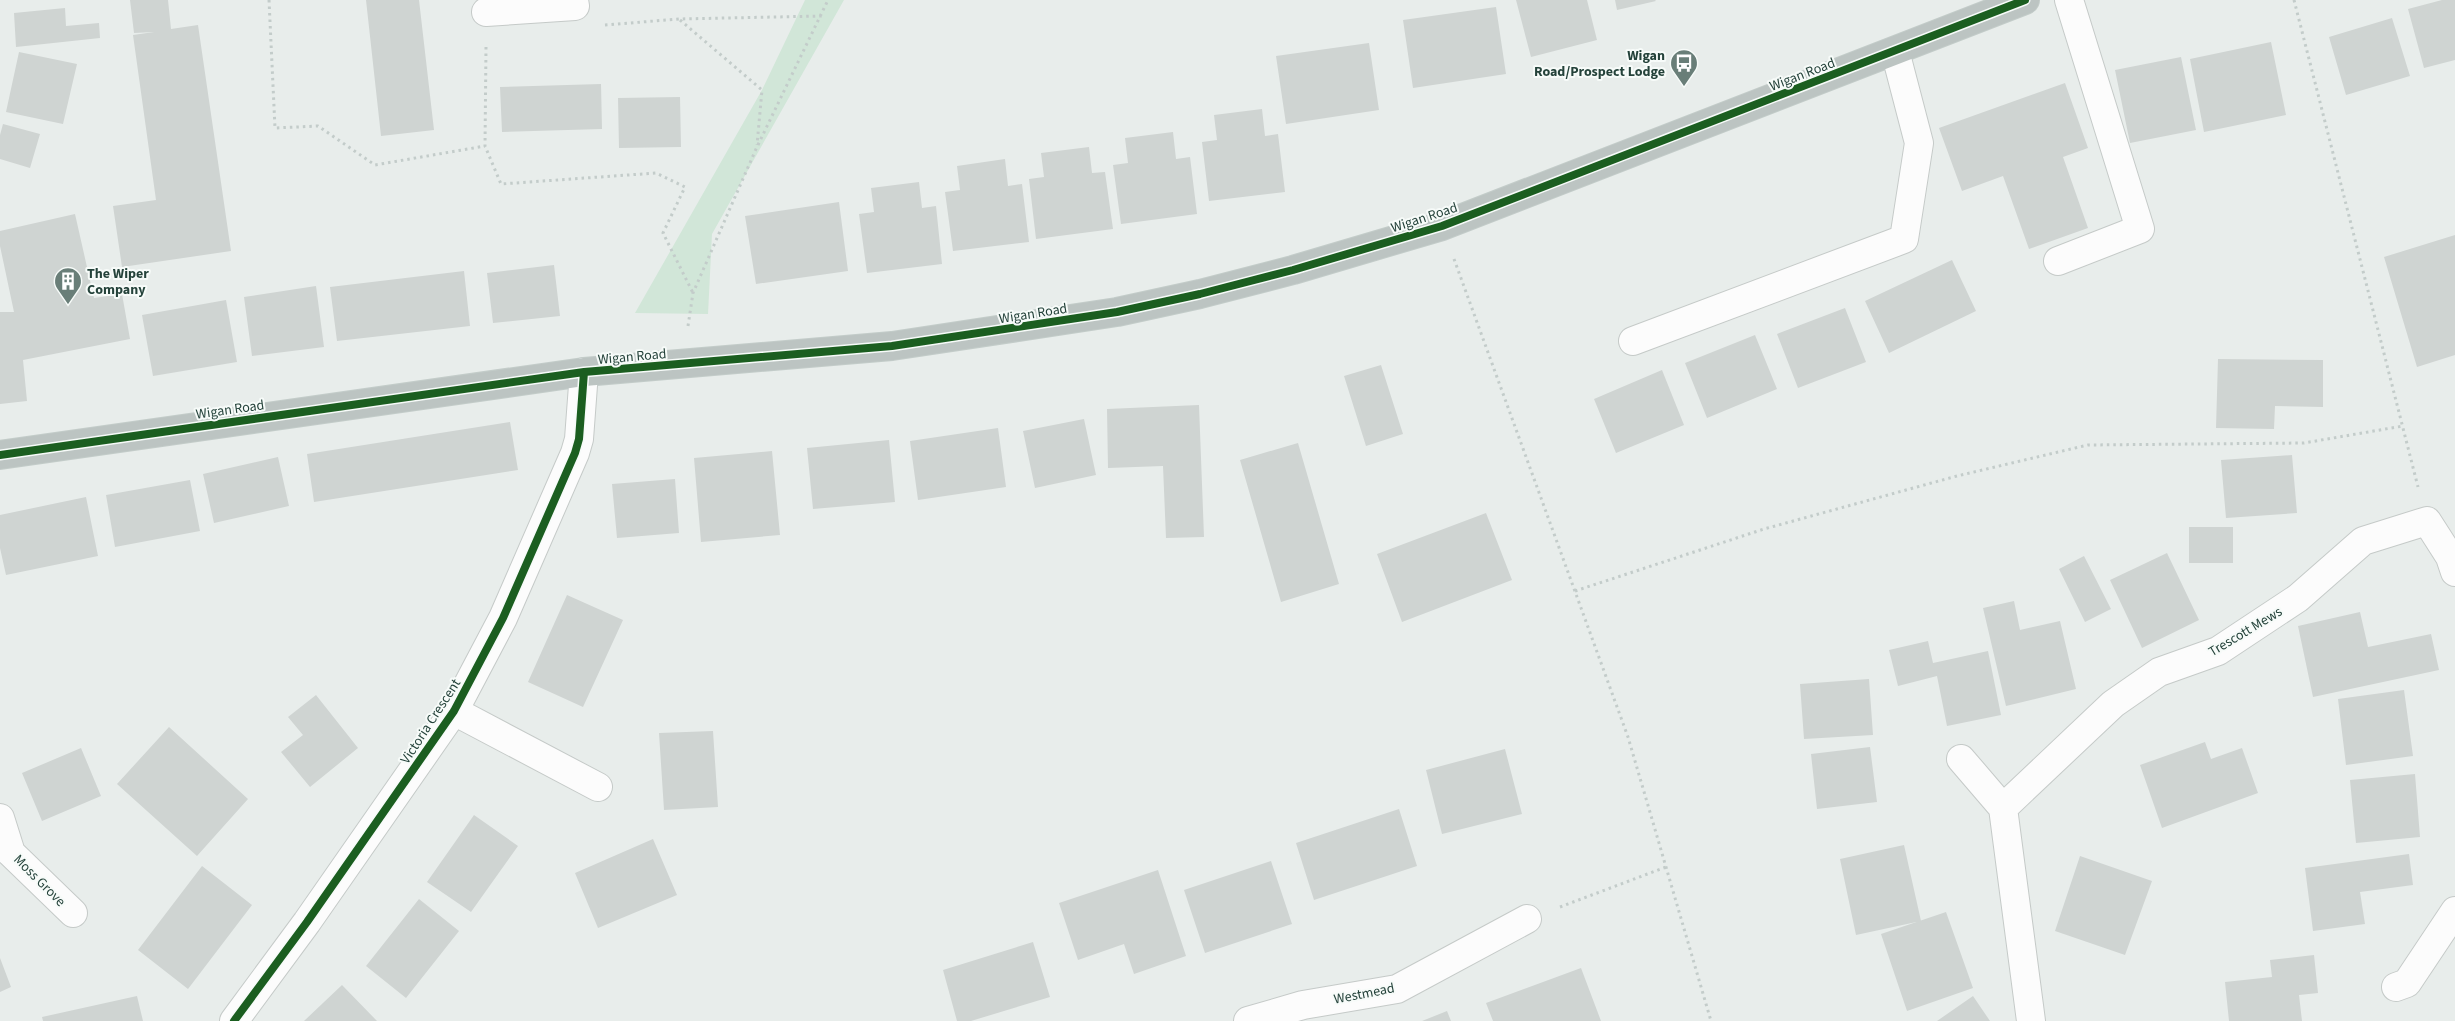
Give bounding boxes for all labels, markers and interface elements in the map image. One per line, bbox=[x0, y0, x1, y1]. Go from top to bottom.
place label: Wigan Road/Prospect Lodge bbox=[1534, 46, 1665, 82]
bus stop icon: Wigan Road/Prospect Lodge bbox=[1669, 48, 1699, 87]
street label: Wigan Road bbox=[1767, 53, 1838, 97]
street label: Wigan Road bbox=[1388, 198, 1460, 238]
place label: The Wiper Company bbox=[87, 264, 149, 300]
building icon: The Wiper Company bbox=[53, 266, 83, 305]
street label: Wigan Road bbox=[998, 299, 1069, 329]
street label: Wigan Road bbox=[597, 344, 667, 370]
street label: Wigan Road bbox=[195, 395, 266, 425]
street label: Trescott Mews bbox=[2205, 602, 2286, 662]
street label: Victoria Crescent bbox=[396, 675, 466, 768]
street label: Moss Grove bbox=[9, 850, 70, 911]
street label: Westmead bbox=[1332, 978, 1396, 1010]

